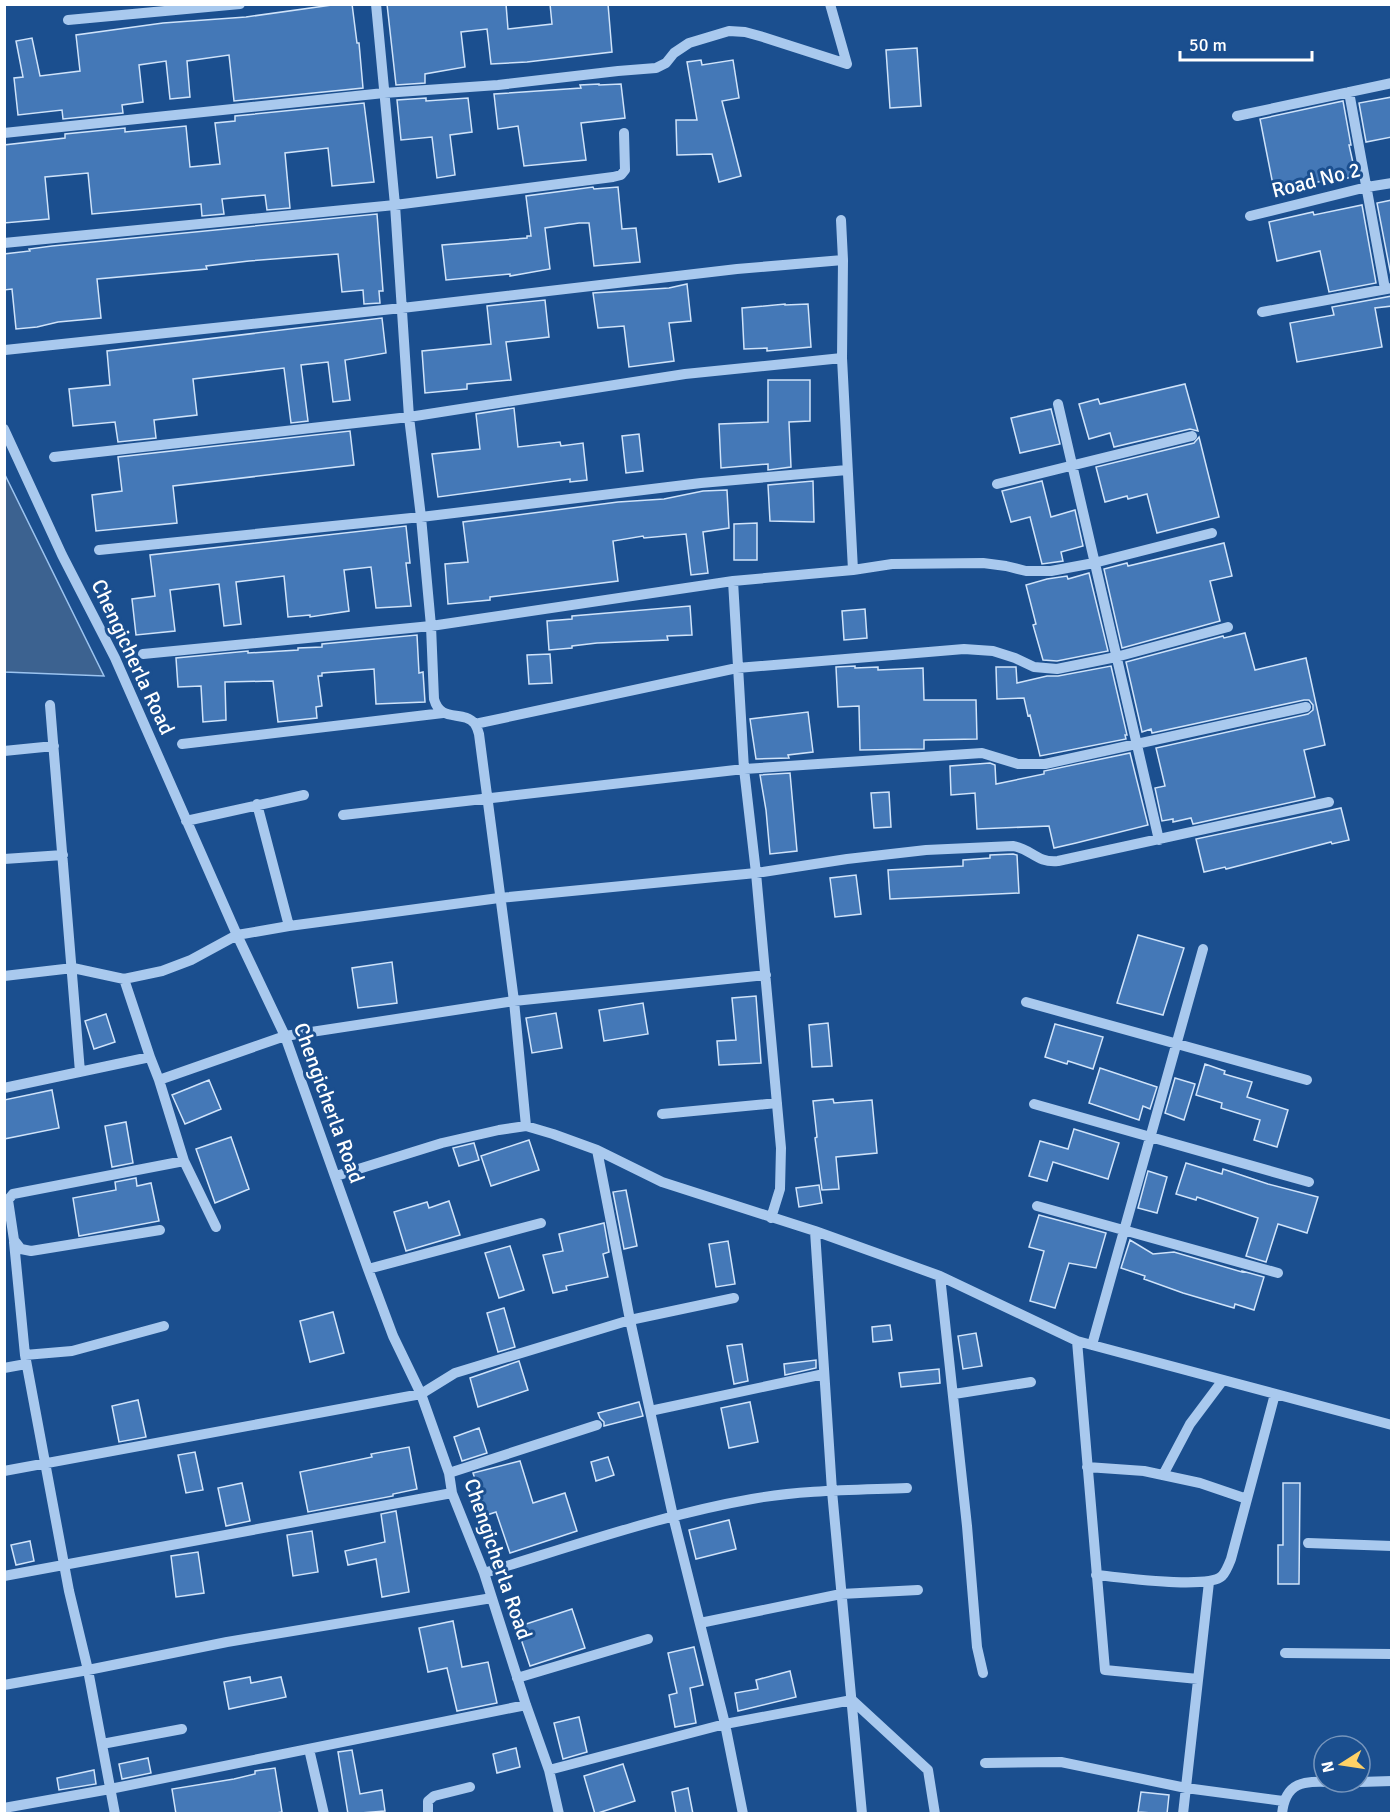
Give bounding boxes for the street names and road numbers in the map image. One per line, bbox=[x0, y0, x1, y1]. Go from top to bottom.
street label: Road No 2 bbox=[1269, 156, 1363, 204]
street label: Chengicherla Road bbox=[86, 575, 180, 739]
street label: Chengicherla Road bbox=[288, 1019, 370, 1187]
street label: Chengicherla Road bbox=[458, 1475, 538, 1643]

